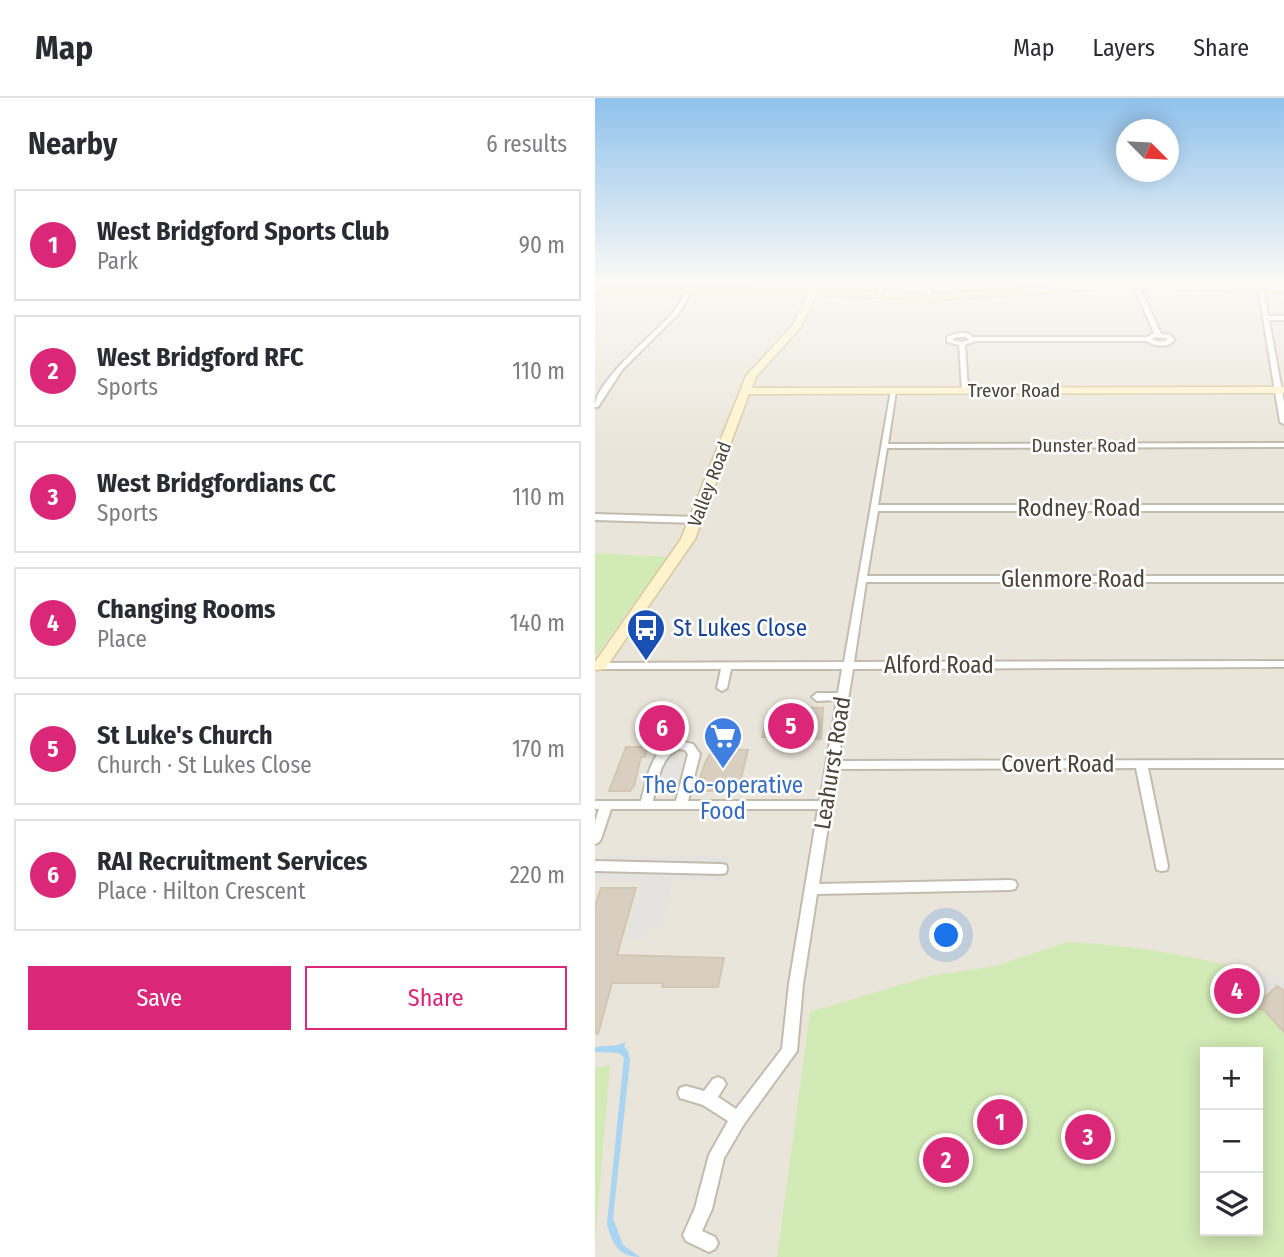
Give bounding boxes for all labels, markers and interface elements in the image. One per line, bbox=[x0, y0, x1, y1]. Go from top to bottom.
text: Map bbox=[35, 28, 93, 68]
text: Map bbox=[1013, 34, 1055, 62]
text: Layers bbox=[1093, 34, 1155, 62]
text: Share bbox=[1193, 34, 1249, 62]
north arrow bbox=[1116, 119, 1179, 182]
text: Nearby bbox=[28, 126, 117, 162]
text: 6 results bbox=[486, 130, 567, 158]
text: West Bridgford Sports Club bbox=[97, 216, 389, 247]
text: 1 bbox=[48, 231, 58, 259]
text: 90 m bbox=[519, 231, 565, 259]
text: Park bbox=[97, 247, 138, 275]
text: West Bridgford RFC bbox=[97, 342, 304, 373]
text: 2 bbox=[48, 357, 58, 385]
text: 110 m bbox=[512, 357, 565, 385]
text: Sports bbox=[97, 373, 158, 401]
street label: Trevor Road bbox=[968, 379, 1060, 402]
street label: Dunster Road bbox=[1032, 434, 1136, 457]
street label: Valley Road bbox=[683, 438, 736, 530]
text: West Bridgfordians CC bbox=[97, 468, 336, 499]
text: 3 bbox=[48, 483, 58, 511]
text: 110 m bbox=[512, 483, 565, 511]
street label: Rodney Road bbox=[1017, 494, 1141, 522]
text: Sports bbox=[97, 499, 158, 527]
street label: Glenmore Road bbox=[1001, 565, 1145, 593]
text: Changing Rooms bbox=[97, 594, 275, 625]
bus stop icon: St Lukes Close bbox=[625, 607, 667, 662]
text: 4 bbox=[47, 609, 59, 637]
text: 140 m bbox=[510, 609, 565, 637]
place label: St Lukes Close bbox=[673, 614, 807, 642]
text: Place bbox=[97, 625, 147, 653]
street label: Alford Road bbox=[884, 651, 994, 679]
street label: Leahurst Road bbox=[808, 694, 856, 832]
pin: 5 bbox=[768, 700, 814, 752]
pin: 6 bbox=[639, 702, 685, 754]
supermarket icon: The Co-operative Food bbox=[702, 715, 744, 770]
text: St Luke's Church bbox=[97, 720, 273, 751]
text: 5 bbox=[47, 735, 59, 763]
text: 170 m bbox=[512, 735, 565, 763]
street label: Covert Road bbox=[1001, 750, 1115, 778]
text: Church · St Lukes Close bbox=[97, 751, 312, 779]
place label: The Co-operative Food bbox=[643, 771, 803, 825]
text: RAI Recruitment Services bbox=[97, 846, 368, 877]
text: 6 bbox=[47, 861, 59, 889]
text: 220 m bbox=[510, 861, 565, 889]
text: Place · Hilton Crescent bbox=[97, 877, 305, 905]
your location bbox=[929, 918, 963, 952]
pin: 4 bbox=[1214, 965, 1260, 1017]
button: Save bbox=[28, 966, 291, 1030]
button: Share bbox=[305, 966, 567, 1030]
map controls bbox=[1200, 1047, 1263, 1236]
button: + bbox=[1200, 1047, 1263, 1110]
pin: 1 bbox=[977, 1096, 1023, 1148]
button: − bbox=[1200, 1110, 1263, 1173]
pin: 3 bbox=[1065, 1111, 1111, 1163]
pin: 2 bbox=[923, 1134, 969, 1186]
button: layers bbox=[1200, 1173, 1263, 1236]

